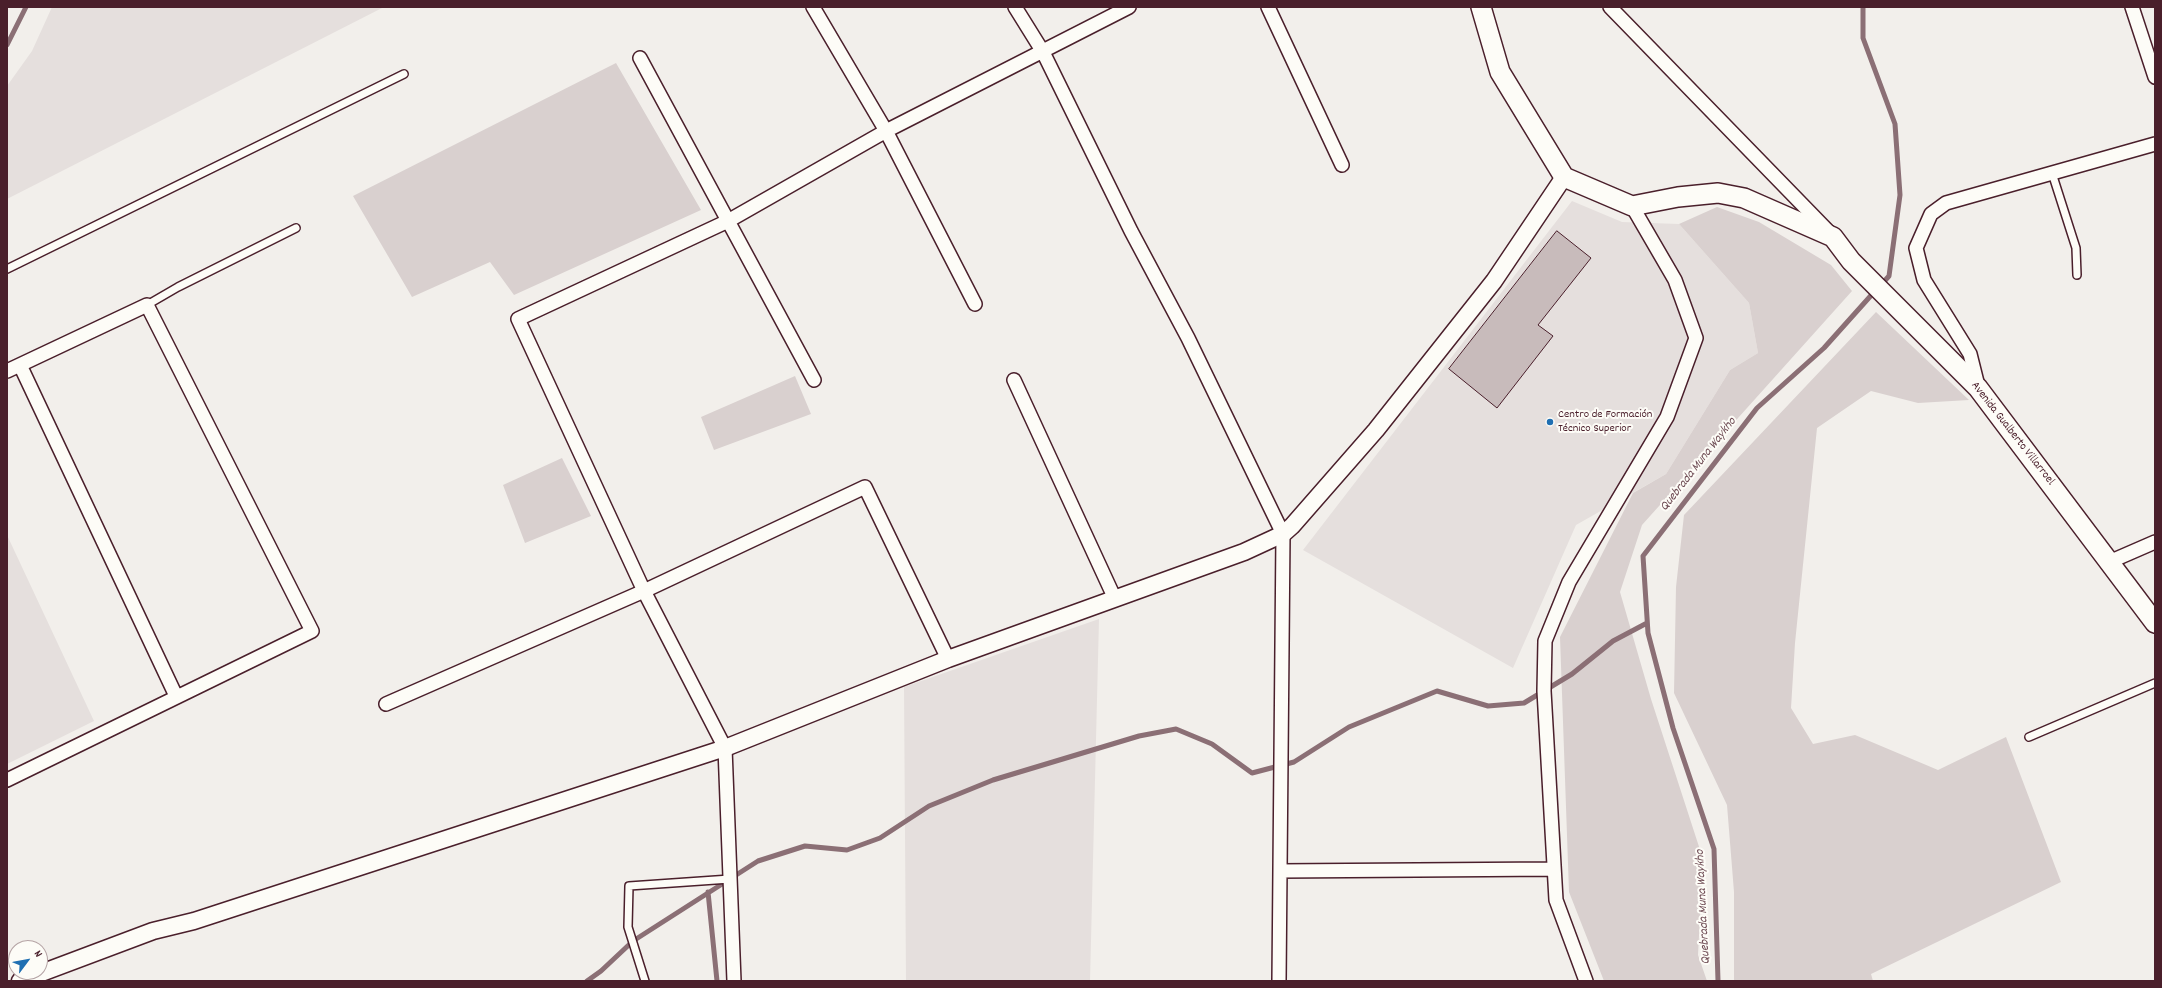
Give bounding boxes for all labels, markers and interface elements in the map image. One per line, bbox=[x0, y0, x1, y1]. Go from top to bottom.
street label: Avenida Gualberto Villarroel bbox=[1967, 379, 2057, 489]
place label: Centro de Formación Técnico Superior bbox=[1558, 408, 1652, 436]
water label: Quebrada Muna Waykho bbox=[1658, 415, 1740, 515]
marker: Centro de Formación Técnico Superior bbox=[1545, 417, 1555, 427]
water label: Quebrada Muna Waykho bbox=[1693, 849, 1715, 965]
north arrow bbox=[8, 940, 48, 980]
text: N bbox=[29, 948, 46, 961]

